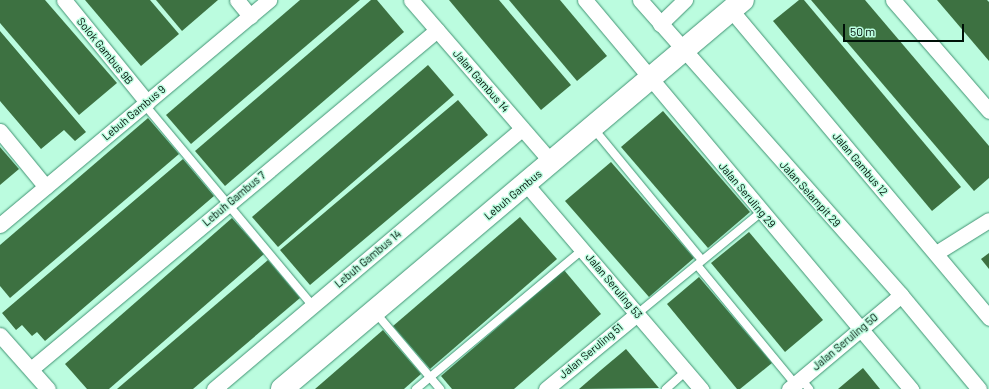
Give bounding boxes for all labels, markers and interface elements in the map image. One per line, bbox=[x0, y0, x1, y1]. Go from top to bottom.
street label: Solok Gambus 9B bbox=[74, 15, 136, 87]
scale bar bbox=[845, 16, 966, 42]
text: 50 m bbox=[850, 24, 875, 38]
street label: Jalan Gambus 14 bbox=[450, 47, 512, 115]
street label: Lebuh Gambus 9 bbox=[100, 83, 168, 143]
street label: Jalan Gambus 12 bbox=[830, 130, 890, 198]
street label: Jalan Selampit 29 bbox=[777, 158, 843, 230]
street label: Jalan Seruling 29 bbox=[716, 160, 778, 230]
street label: Lebuh Gambus bbox=[482, 167, 544, 223]
street label: Lebuh Gambus 7 bbox=[200, 169, 268, 229]
street label: Lebuh Gambus 14 bbox=[332, 227, 404, 291]
street label: Jalan Seruling 53 bbox=[583, 251, 645, 321]
street label: Jalan Seruling 50 bbox=[809, 311, 881, 373]
street label: Jalan Seruling 51 bbox=[557, 321, 625, 381]

